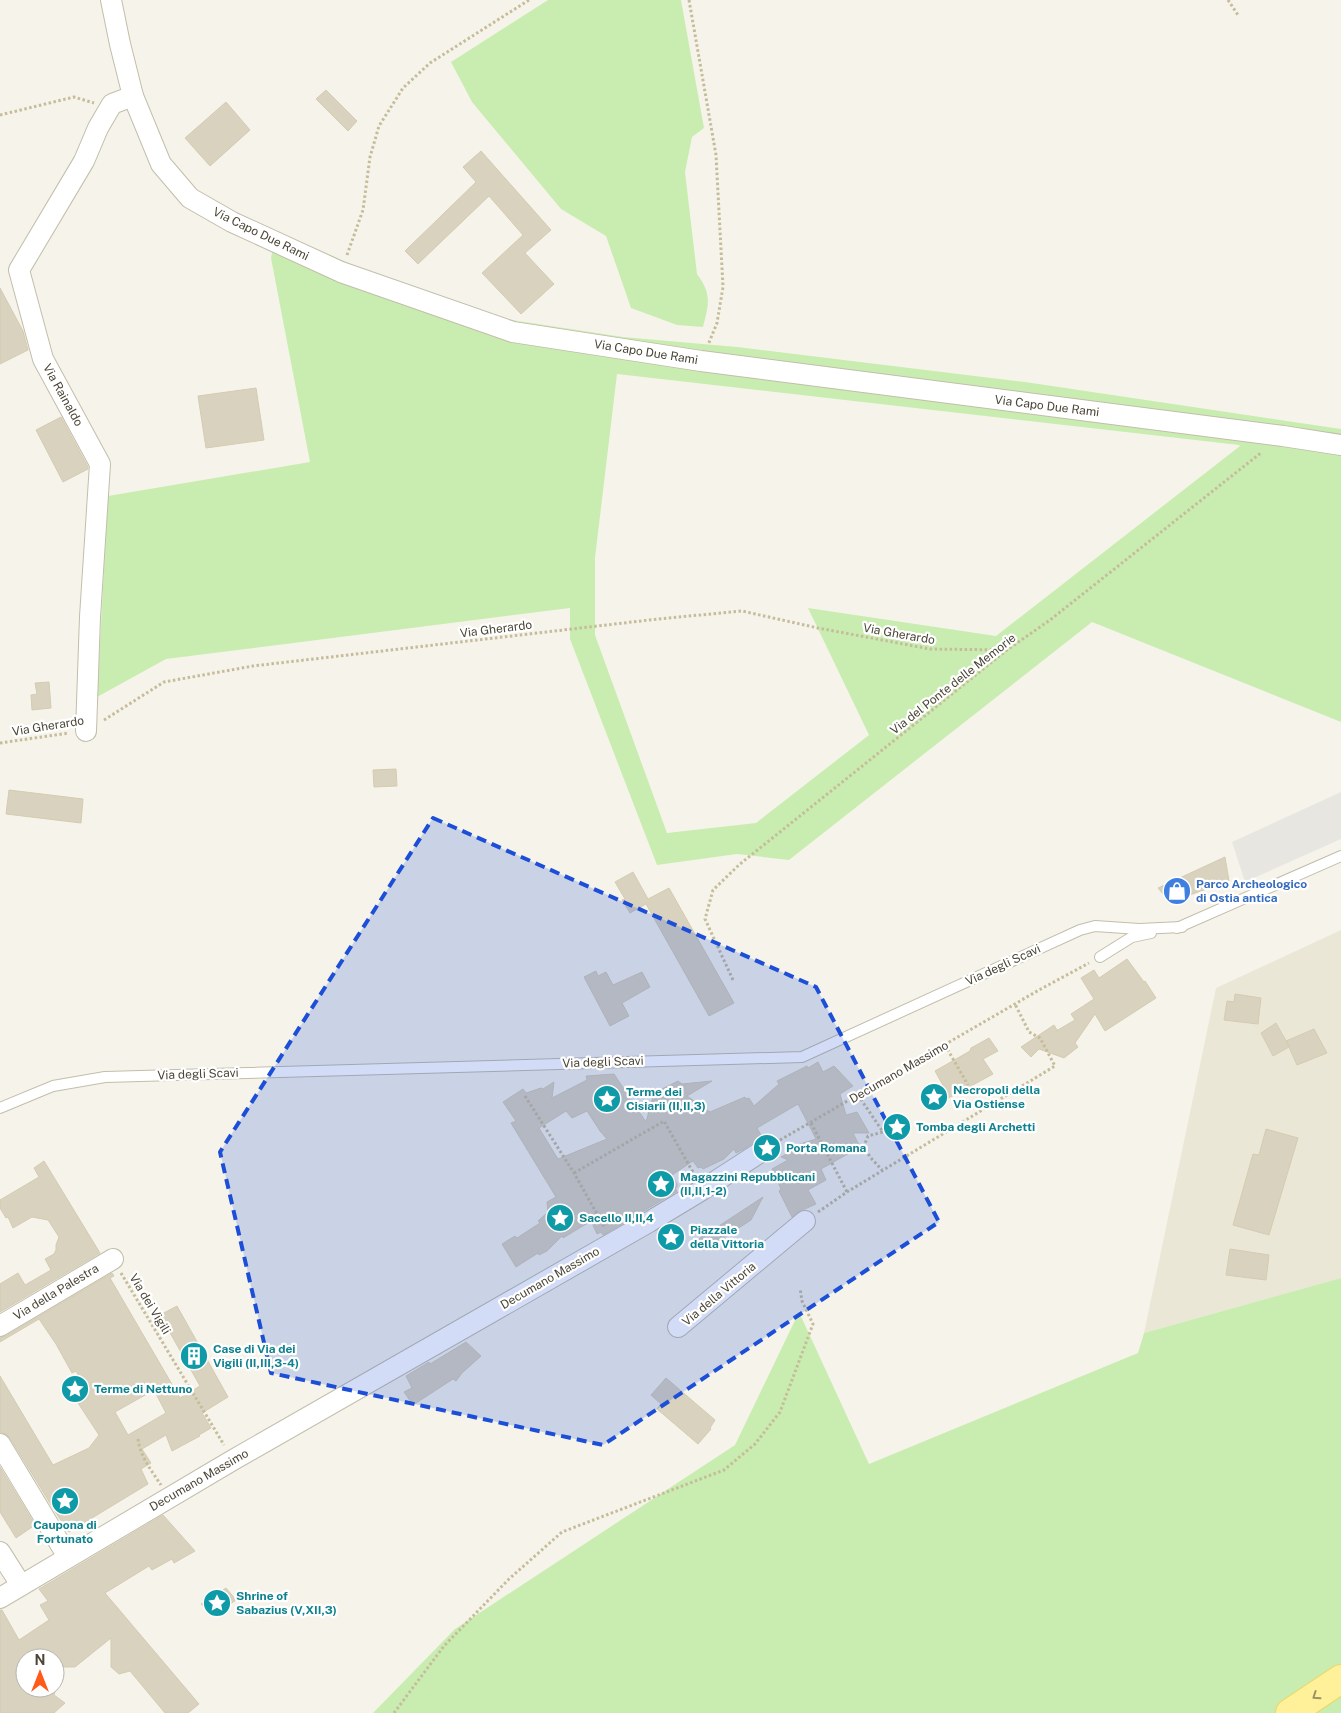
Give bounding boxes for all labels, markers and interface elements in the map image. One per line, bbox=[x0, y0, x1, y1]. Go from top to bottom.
street label: Via Capo Due Rami bbox=[211, 205, 311, 263]
street label: Via Capo Due Rami bbox=[593, 337, 699, 367]
street label: Via Rainaldo bbox=[40, 361, 86, 429]
street label: Via Capo Due Rami bbox=[994, 393, 1100, 419]
street label: Via Gherardo bbox=[459, 618, 533, 640]
street label: Via Gherardo bbox=[862, 621, 936, 647]
street label: Via del Ponte delle Memorie bbox=[888, 631, 1019, 737]
street label: Via Gherardo bbox=[11, 713, 85, 739]
shop icon: Parco Archeologico di Ostia antica bbox=[1162, 876, 1192, 906]
place label: Parco Archeologico di Ostia antica bbox=[1196, 877, 1307, 905]
street label: Via degli Scavi bbox=[963, 941, 1043, 989]
street label: Decumano Massimo bbox=[847, 1038, 951, 1106]
street label: Via degli Scavi bbox=[562, 1054, 644, 1070]
street label: Via degli Scavi bbox=[157, 1066, 239, 1082]
place icon: Necropoli della Via Ostiense bbox=[919, 1082, 949, 1112]
place label: Necropoli della Via Ostiense bbox=[953, 1083, 1040, 1111]
place icon: Terme dei Cisiarii (II,II,3) bbox=[592, 1084, 622, 1114]
place label: Terme dei Cisiarii (II,II,3) bbox=[626, 1085, 706, 1113]
place icon: Tomba degli Archetti bbox=[882, 1112, 912, 1142]
place label: Tomba degli Archetti bbox=[916, 1120, 1035, 1134]
place icon: Porta Romana bbox=[752, 1133, 782, 1163]
place label: Porta Romana bbox=[786, 1141, 867, 1155]
place icon: Magazzini Repubblicani (II,II,1-2) bbox=[646, 1169, 676, 1199]
place label: Magazzini Repubblicani (II,II,1-2) bbox=[680, 1170, 815, 1198]
place icon: Sacello II,II,4 bbox=[545, 1203, 575, 1233]
place label: Sacello II,II,4 bbox=[579, 1211, 654, 1225]
place icon: Piazzale della Vittoria bbox=[656, 1222, 686, 1252]
place label: Piazzale della Vittoria bbox=[690, 1223, 764, 1251]
street label: Decumano Massimo bbox=[498, 1244, 602, 1312]
street label: Via della Vittoria bbox=[679, 1259, 759, 1329]
street label: Via della Palestra bbox=[11, 1261, 101, 1323]
street label: Via dei Vigili bbox=[126, 1271, 174, 1337]
building icon: Case di Via dei Vigili (II,III,3-4) bbox=[179, 1341, 209, 1371]
place label: Case di Via dei Vigili (II,III,3-4) bbox=[213, 1342, 299, 1370]
place icon: Terme di Nettuno bbox=[60, 1374, 90, 1404]
place label: Terme di Nettuno bbox=[94, 1382, 193, 1396]
street label: Decumano Massimo bbox=[147, 1446, 251, 1514]
place icon: Caupona di Fortunato bbox=[50, 1486, 80, 1516]
place label: Caupona di Fortunato bbox=[33, 1518, 97, 1546]
place icon: Shrine of Sabazius (V,XII,3) bbox=[202, 1588, 232, 1618]
place label: Shrine of Sabazius (V,XII,3) bbox=[236, 1589, 337, 1617]
north arrow bbox=[15, 1648, 65, 1698]
text: N bbox=[35, 1652, 45, 1668]
one-way arrow bbox=[1312, 1690, 1321, 1699]

